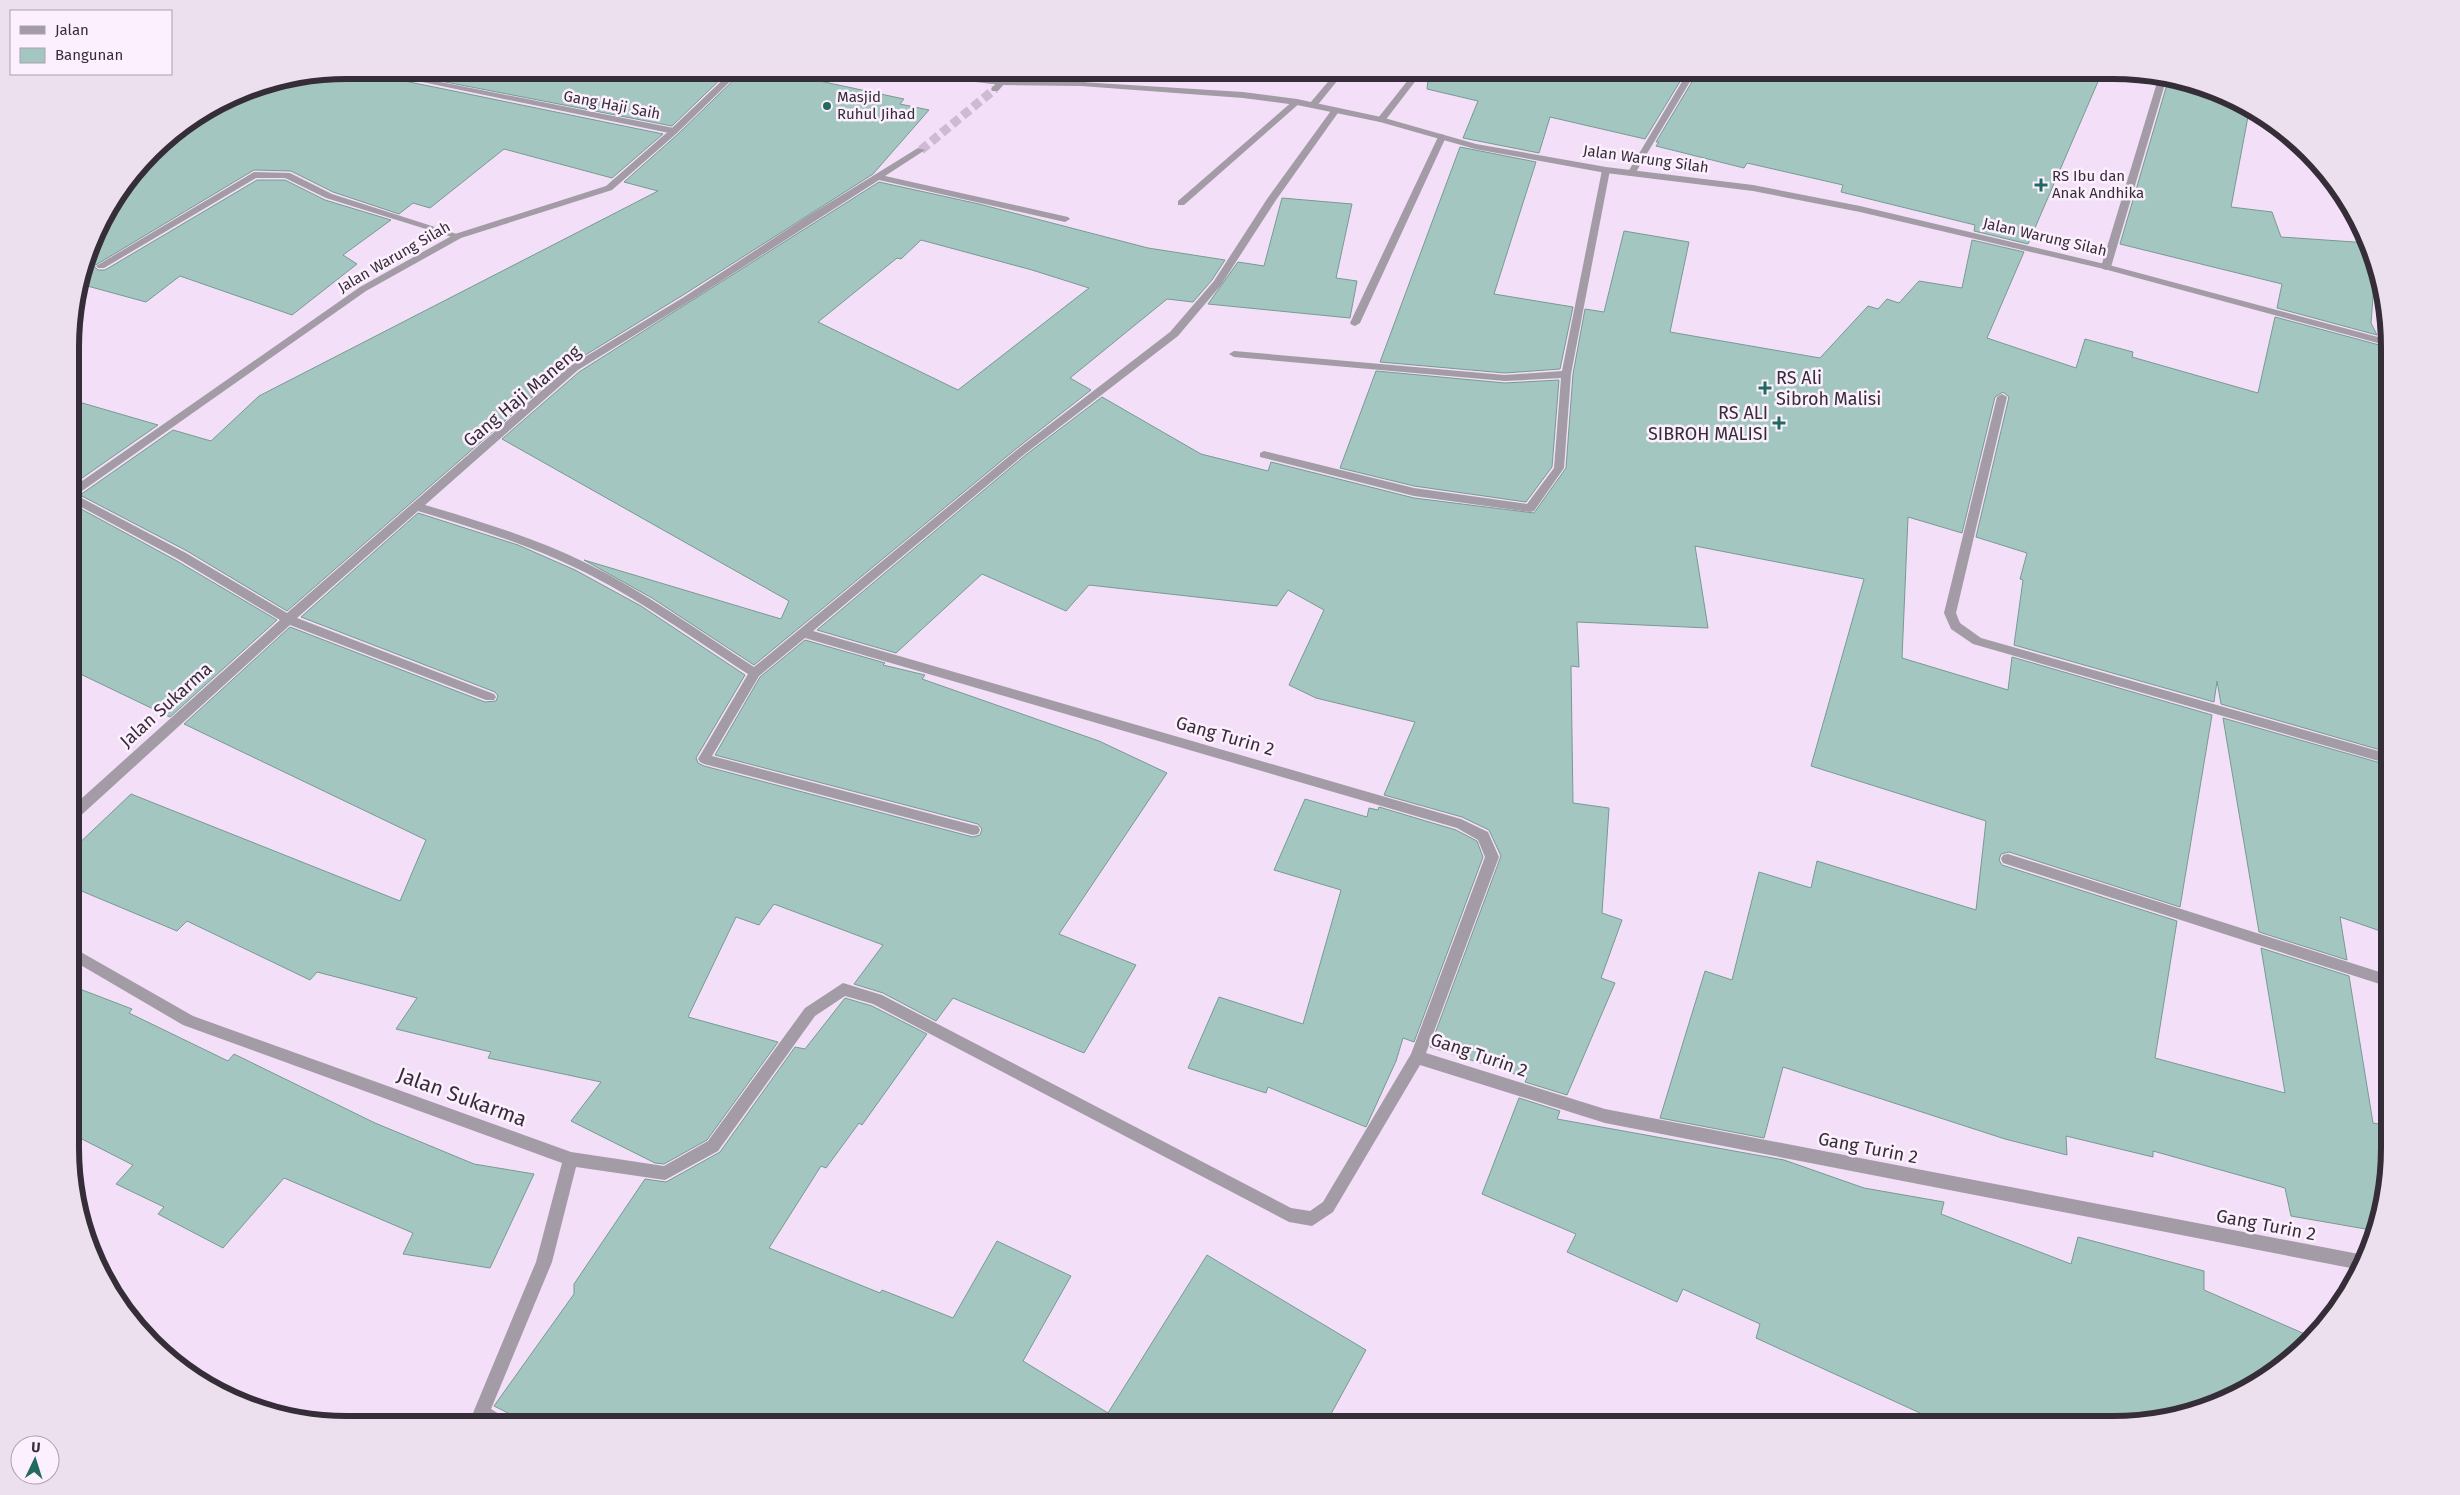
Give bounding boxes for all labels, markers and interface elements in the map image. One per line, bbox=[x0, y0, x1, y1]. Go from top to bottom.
legend bbox=[10, 10, 172, 75]
text: Jalan bbox=[55, 21, 89, 39]
text: Bangunan bbox=[55, 46, 123, 64]
street label: Gang Haji Saih bbox=[562, 87, 662, 123]
place label: Masjid Ruhul Jihad bbox=[837, 88, 915, 123]
marker: Masjid Ruhul Jihad bbox=[821, 100, 833, 112]
street label: Jalan Warung Silah bbox=[1582, 141, 1710, 177]
place label: RS Ibu dan Anak Andhika bbox=[2052, 167, 2144, 202]
marker: RS Ibu dan Anak Andhika bbox=[2034, 178, 2048, 192]
street label: Jalan Warung Silah bbox=[1981, 214, 2109, 260]
street label: Jalan Warung Silah bbox=[335, 218, 453, 296]
street label: Gang Haji Maneng bbox=[459, 340, 586, 452]
place label: RS Ali Sibroh Malisi bbox=[1776, 367, 1881, 410]
marker: RS Ali Sibroh Malisi bbox=[1758, 381, 1772, 395]
place label: RS ALI SIBROH MALISI bbox=[1648, 402, 1768, 445]
marker: RS ALI SIBROH MALISI bbox=[1772, 416, 1786, 430]
street label: Jalan Sukarma bbox=[115, 658, 217, 752]
street label: Gang Turin 2 bbox=[1173, 711, 1277, 761]
street label: Gang Turin 2 bbox=[1428, 1028, 1530, 1082]
street label: Jalan Sukarma bbox=[394, 1062, 530, 1132]
street label: Gang Turin 2 bbox=[1816, 1128, 1920, 1168]
street label: Gang Turin 2 bbox=[2214, 1205, 2318, 1245]
north arrow bbox=[10, 1435, 60, 1485]
text: U bbox=[31, 1439, 41, 1456]

